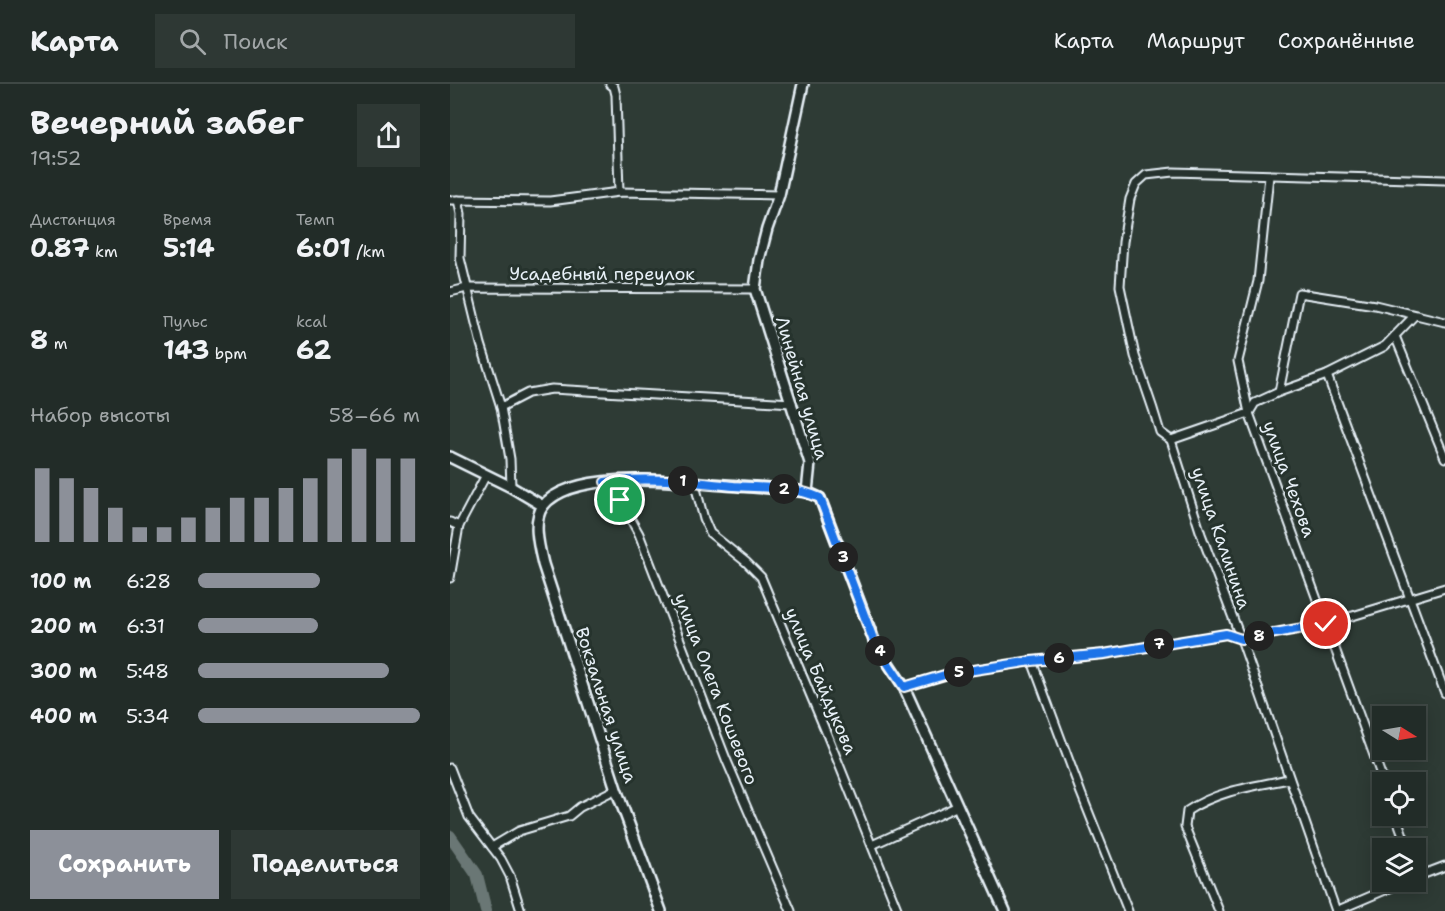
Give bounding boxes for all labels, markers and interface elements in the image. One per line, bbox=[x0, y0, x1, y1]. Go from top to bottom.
search box bbox=[155, 14, 575, 68]
text: Карта bbox=[30, 22, 119, 60]
icon: search bbox=[176, 25, 209, 58]
text: Поиск bbox=[224, 27, 288, 56]
text: Карта bbox=[1054, 27, 1114, 55]
text: Маршрут bbox=[1147, 27, 1245, 55]
text: Сохранённые bbox=[1278, 27, 1415, 55]
text: Вечерний забег bbox=[30, 100, 304, 145]
button: share bbox=[357, 104, 420, 167]
text: 19:52 bbox=[30, 145, 81, 171]
text: Дистанция bbox=[30, 209, 116, 230]
text: Время bbox=[163, 209, 212, 230]
text: Темп bbox=[296, 209, 335, 230]
text: 0.87 bbox=[30, 230, 90, 265]
text: 5:14 bbox=[163, 230, 215, 265]
text: 6:01 bbox=[296, 230, 351, 265]
text: km bbox=[90, 241, 118, 262]
text: /km bbox=[351, 241, 385, 262]
street label: Усадебный переулок bbox=[509, 262, 695, 286]
text: Пульс bbox=[163, 311, 208, 332]
text: kcal bbox=[296, 311, 327, 332]
street label: Линейная улица bbox=[770, 314, 834, 462]
text: 8 bbox=[30, 322, 48, 357]
text: 143 bbox=[163, 332, 209, 367]
text: 62 bbox=[296, 332, 332, 367]
text: m bbox=[48, 333, 67, 354]
text: bpm bbox=[209, 343, 247, 364]
text: Набор высоты bbox=[30, 402, 170, 428]
text: 58–66 m bbox=[329, 402, 420, 428]
street label: улица Чехова bbox=[1257, 417, 1321, 541]
street label: улица Калинина bbox=[1185, 464, 1257, 612]
pin: 1 bbox=[668, 466, 698, 496]
text: 1 bbox=[679, 470, 687, 491]
pin bbox=[594, 474, 645, 525]
pin: 2 bbox=[769, 474, 799, 504]
text: 2 bbox=[778, 478, 790, 499]
icon: arrive bbox=[603, 483, 636, 516]
pin: 3 bbox=[828, 542, 858, 572]
text: 3 bbox=[837, 546, 849, 567]
text: 100 m bbox=[30, 568, 92, 594]
text: 6:28 bbox=[126, 568, 171, 594]
street label: улица Олега Кошевого bbox=[668, 590, 764, 788]
pin bbox=[1300, 598, 1351, 649]
street label: улица Байдукова bbox=[779, 604, 863, 758]
icon: check bbox=[1309, 607, 1342, 640]
text: 200 m bbox=[30, 613, 97, 639]
text: 6:31 bbox=[126, 613, 165, 639]
pin: 8 bbox=[1244, 621, 1274, 651]
street label: Вокзальная улица bbox=[569, 624, 643, 786]
text: 8 bbox=[1253, 625, 1265, 646]
pin: 7 bbox=[1144, 629, 1174, 659]
text: 7 bbox=[1153, 633, 1165, 654]
pin: 4 bbox=[865, 636, 895, 666]
text: 4 bbox=[874, 640, 886, 661]
pin: 6 bbox=[1044, 643, 1074, 673]
text: 6 bbox=[1053, 647, 1065, 668]
pin: 5 bbox=[944, 657, 974, 687]
text: 300 m bbox=[30, 658, 97, 684]
text: 5:48 bbox=[126, 658, 169, 684]
text: 5 bbox=[954, 661, 964, 682]
text: 400 m bbox=[30, 703, 97, 729]
text: 5:34 bbox=[126, 703, 169, 729]
north arrow bbox=[1372, 706, 1426, 760]
map controls bbox=[1372, 706, 1426, 892]
button: locate bbox=[1372, 772, 1426, 826]
button: Сохранить bbox=[30, 830, 219, 899]
button: Поделиться bbox=[231, 830, 420, 899]
button: layers bbox=[1372, 838, 1426, 892]

